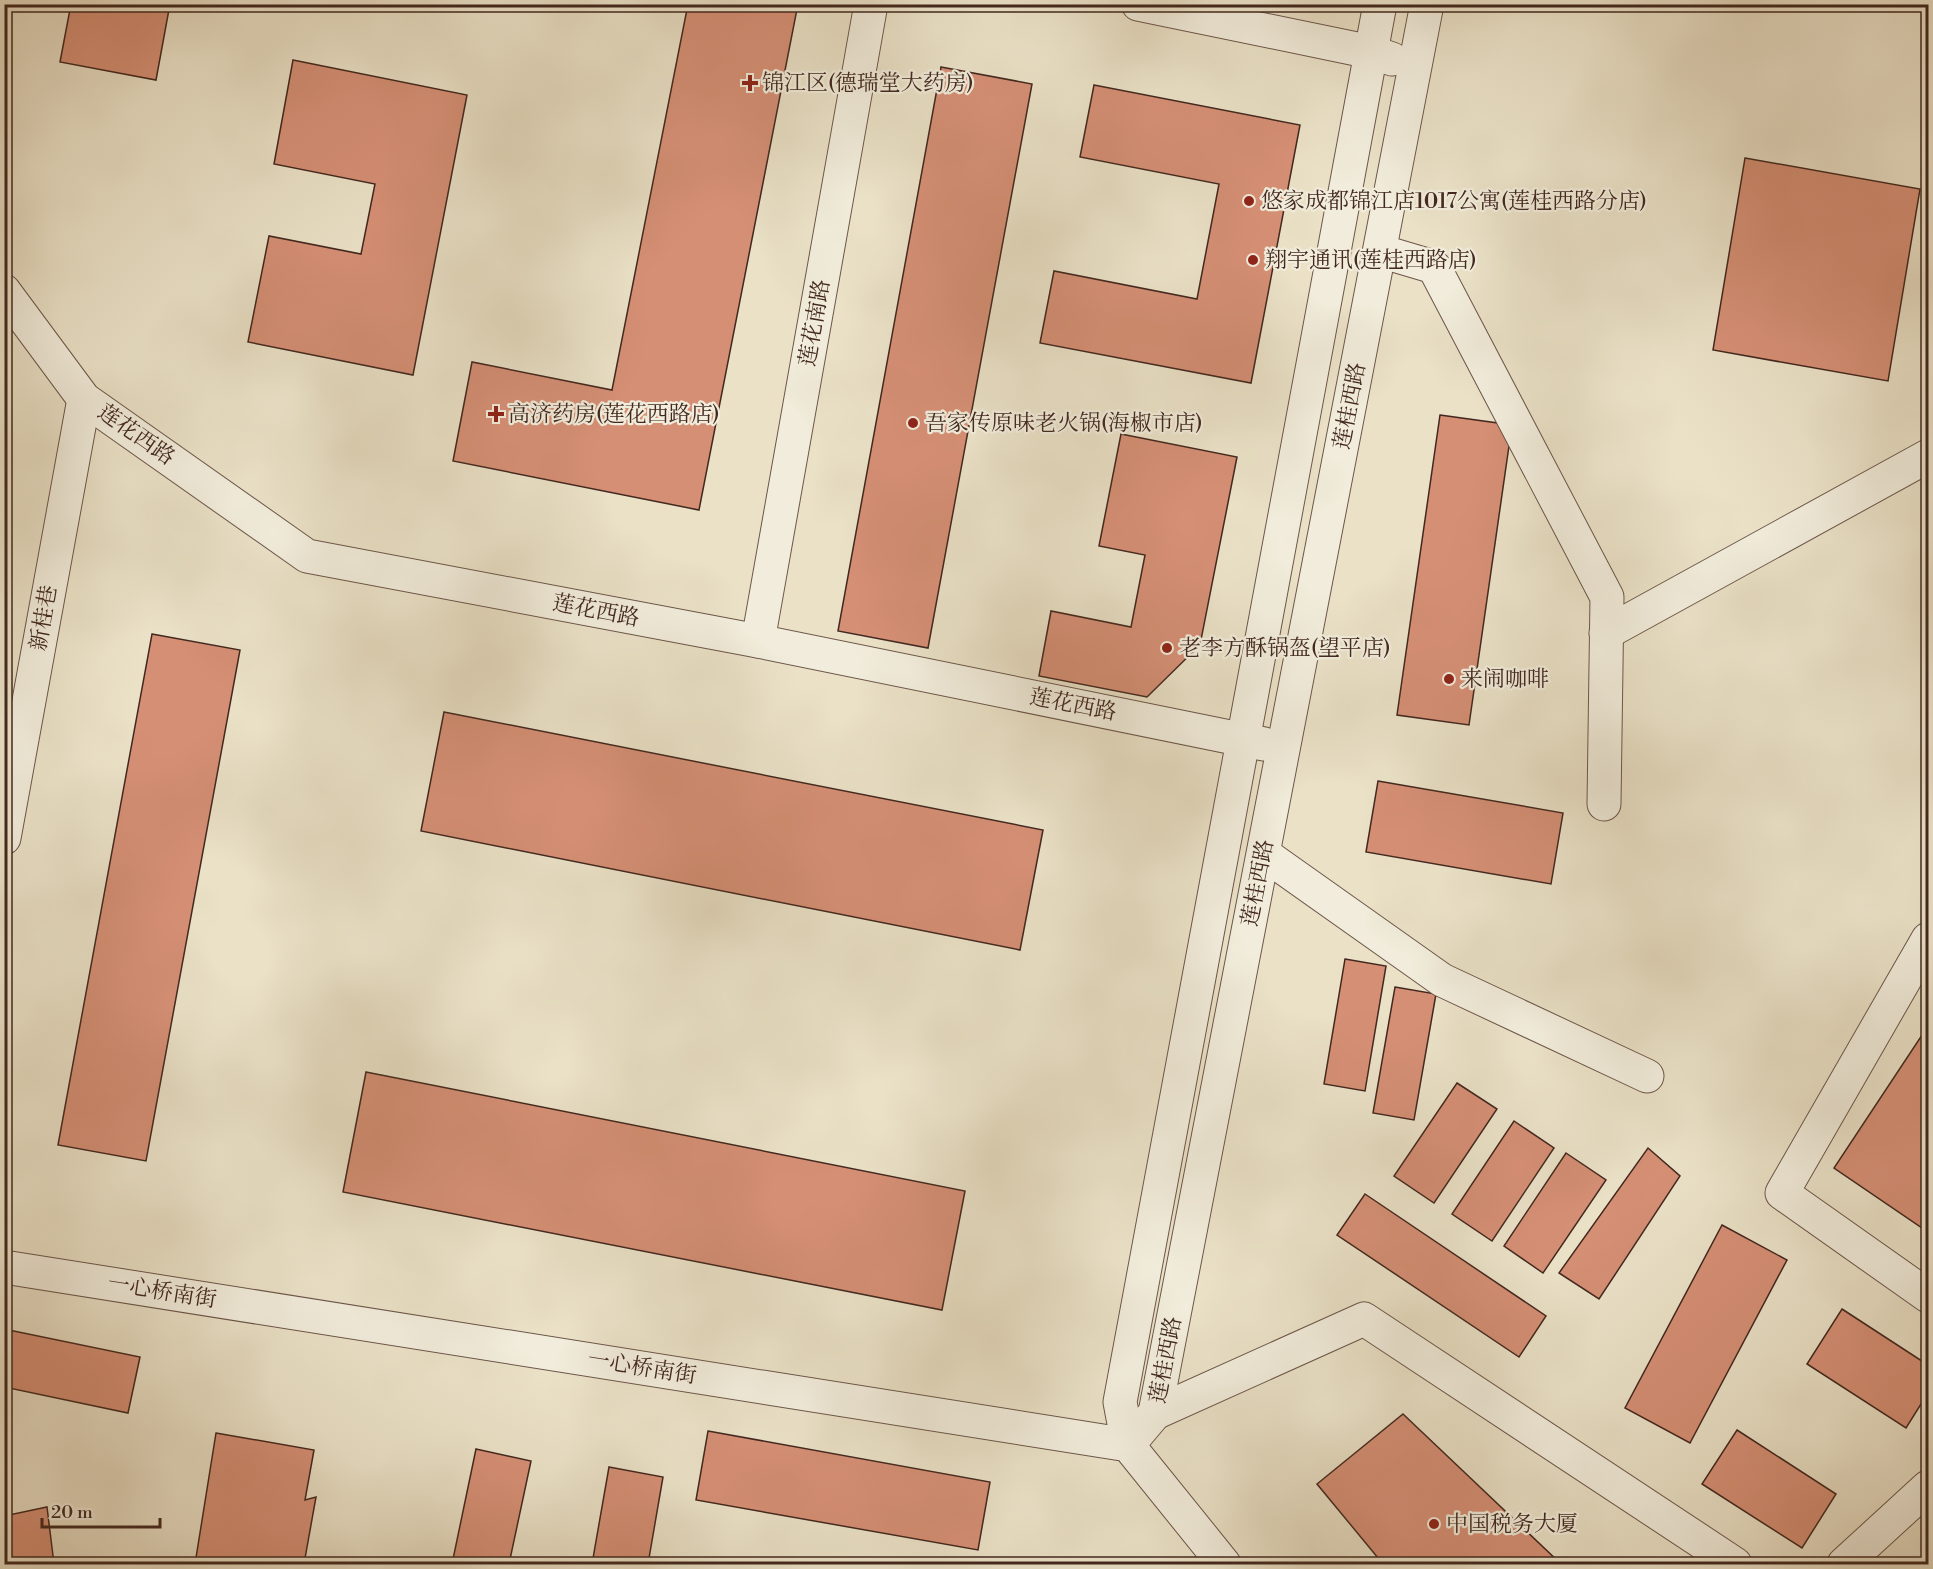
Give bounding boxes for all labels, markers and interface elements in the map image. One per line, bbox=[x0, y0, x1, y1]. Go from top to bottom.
place label: 锦江区(德瑞堂大药房) bbox=[762, 70, 974, 97]
marker: 锦江区(德瑞堂大药房) bbox=[743, 76, 757, 90]
place label: 悠家成都锦江店1017公寓(莲桂西路分店) bbox=[1261, 188, 1647, 215]
marker: 悠家成都锦江店1017公寓(莲桂西路分店) bbox=[1242, 194, 1256, 208]
place label: 翔宇通讯(莲桂西路店) bbox=[1265, 247, 1477, 274]
marker: 翔宇通讯(莲桂西路店) bbox=[1246, 253, 1260, 267]
street label: 莲花南路 bbox=[794, 277, 836, 369]
street label: 莲桂西路 bbox=[1328, 360, 1372, 452]
street label: 莲花西路 bbox=[92, 399, 180, 471]
place label: 高济药房(莲花西路店) bbox=[508, 401, 720, 428]
marker: 高济药房(莲花西路店) bbox=[489, 407, 503, 421]
place label: 吾家传原味老火锅(海椒市店) bbox=[925, 410, 1203, 437]
marker: 吾家传原味老火锅(海椒市店) bbox=[906, 416, 920, 430]
street label: 新桂巷 bbox=[25, 583, 63, 653]
street label: 莲花西路 bbox=[550, 589, 642, 633]
place label: 老李方酥锅盔(望平店) bbox=[1179, 635, 1391, 662]
marker: 老李方酥锅盔(望平店) bbox=[1160, 641, 1174, 655]
place label: 来闹咖啡 bbox=[1461, 666, 1549, 693]
marker: 来闹咖啡 bbox=[1442, 672, 1456, 686]
street label: 莲花西路 bbox=[1027, 683, 1119, 727]
street label: 莲桂西路 bbox=[1236, 837, 1280, 929]
street label: 一心桥南街 bbox=[106, 1270, 218, 1314]
street label: 莲桂西路 bbox=[1144, 1314, 1188, 1406]
street label: 一心桥南街 bbox=[586, 1346, 698, 1390]
scale bar bbox=[42, 1491, 160, 1529]
text: 20 m bbox=[51, 1501, 93, 1524]
place label: 中国税务大厦 bbox=[1446, 1511, 1578, 1538]
marker: 中国税务大厦 bbox=[1427, 1517, 1441, 1531]

